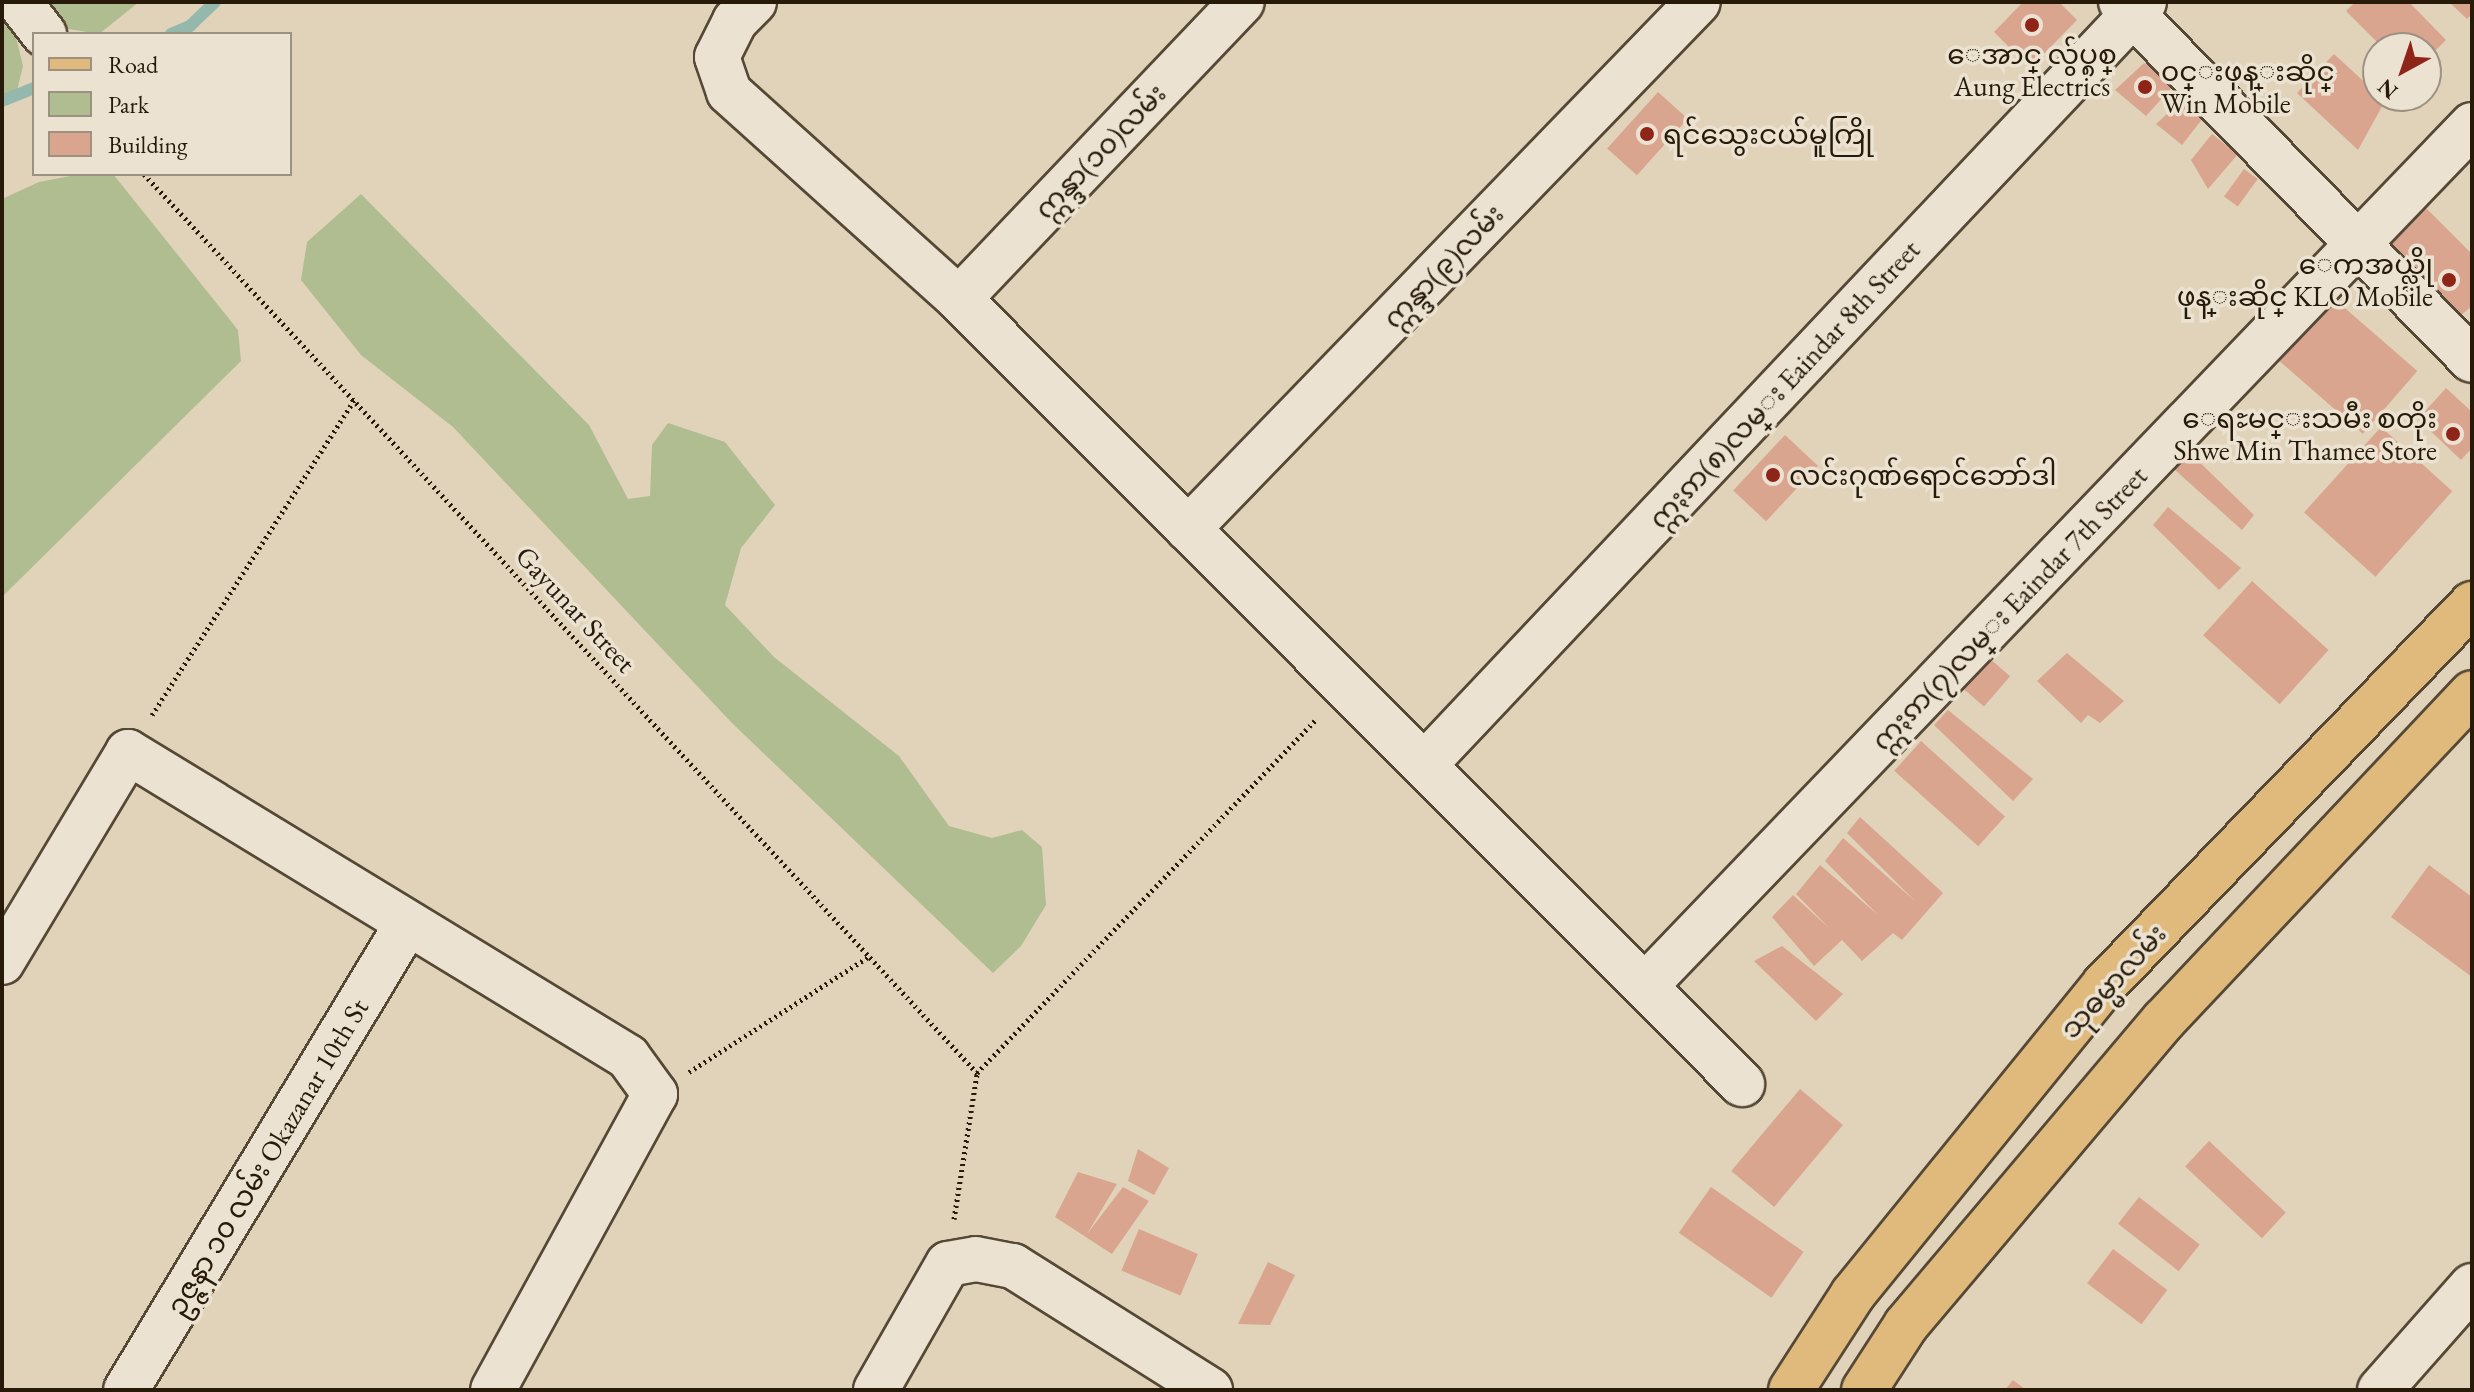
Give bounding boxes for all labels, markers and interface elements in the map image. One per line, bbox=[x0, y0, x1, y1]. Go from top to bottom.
marker: ေအာင္ လ်ွပ္စစ္ Aung Electrics bbox=[2023, 16, 2041, 34]
legend bbox=[32, 32, 292, 176]
north arrow bbox=[2362, 32, 2442, 112]
place label: ေအာင္ လ်ွပ္စစ္ Aung Electrics bbox=[1947, 37, 2117, 103]
text: Road bbox=[108, 49, 158, 80]
place label: ၀င္းဖုန္းဆိုင္ Win Mobile bbox=[2161, 54, 2335, 120]
text: N bbox=[2371, 72, 2404, 106]
street label: ဣန္ဒာ(၁၀)လမ်း bbox=[1027, 77, 1173, 225]
marker: ၀င္းဖုန္းဆိုင္ Win Mobile bbox=[2136, 78, 2154, 96]
text: Park bbox=[108, 89, 149, 120]
place label: ရင်သွေးငယ်မူကြို bbox=[1663, 117, 1873, 151]
marker: ရင်သွေးငယ်မူကြို bbox=[1638, 125, 1656, 143]
text: Building bbox=[108, 129, 188, 160]
street label: ဣန္ဒာ(၉)လမ်း bbox=[1376, 197, 1510, 335]
street label: ဣႏၵာ(၈)လမ္း Eaindar 8th Street bbox=[1641, 233, 1927, 535]
place label: ေကအယ္လ္အို ဖုန္းဆိုင္ KLO Mobile bbox=[2177, 247, 2433, 313]
marker: ေကအယ္လ္အို ဖုန္းဆိုင္ KLO Mobile bbox=[2440, 271, 2458, 289]
place label: ေရႊမင္းသမီး စတိုး Shwe Min Thamee Store bbox=[2174, 401, 2437, 467]
marker: ေရႊမင္းသမီး စတိုး Shwe Min Thamee Store bbox=[2444, 425, 2462, 443]
place label: လင်းဂုဏ်ရောင်ဘော်ဒါ bbox=[1789, 458, 2057, 492]
street label: ဣႏၵာ(၇)လမ္း Eaindar 7th Street bbox=[1864, 459, 2154, 757]
marker: လင်းဂုဏ်ရောင်ဘော်ဒါ bbox=[1764, 466, 1782, 484]
street label: Gayunar Street bbox=[509, 539, 643, 679]
street label: သုဓမ္မာလမ်း bbox=[2053, 917, 2173, 1045]
street label: ဥဇ္ဇနာ ၁၀ လမ်း Okazanar 10th St bbox=[159, 992, 375, 1322]

